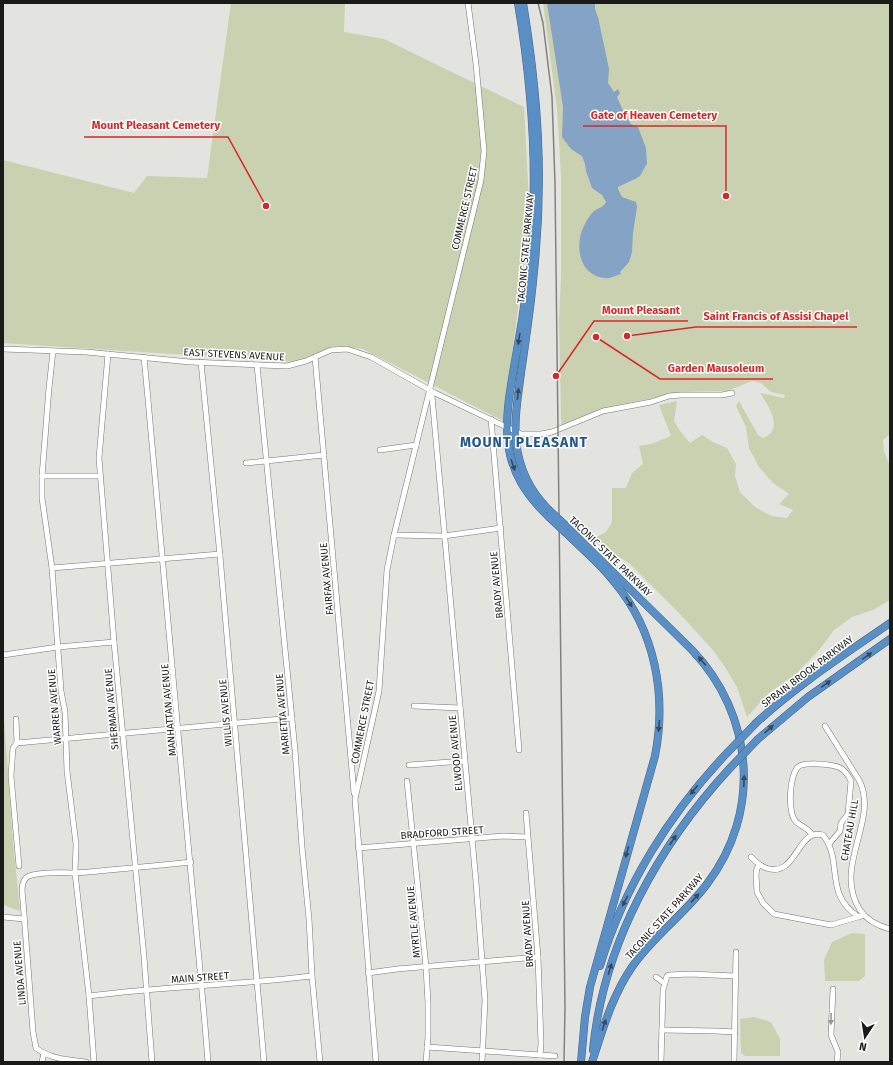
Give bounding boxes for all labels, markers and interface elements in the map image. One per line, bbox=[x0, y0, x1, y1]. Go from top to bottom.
callout: Gate of Heaven Cemetery bbox=[583, 103, 726, 126]
text: Gate of Heaven Cemetery bbox=[591, 109, 717, 122]
callout: Mount Pleasant Cemetery bbox=[84, 114, 228, 137]
text: Mount Pleasant Cemetery bbox=[92, 119, 220, 132]
street label: COMMERCE STREET bbox=[450, 165, 481, 251]
street label: TACONIC STATE PARKWAY bbox=[515, 192, 537, 304]
callout: Mount Pleasant bbox=[594, 298, 688, 321]
text: Mount Pleasant bbox=[602, 304, 681, 317]
callout: Saint Francis of Assisi Chapel bbox=[696, 304, 857, 327]
text: Saint Francis of Assisi Chapel bbox=[704, 310, 849, 323]
one-way arrow bbox=[516, 333, 522, 345]
street label: EAST STEVENS AVENUE bbox=[183, 346, 285, 364]
callout: Garden Mausoleum bbox=[660, 356, 773, 379]
text: Garden Mausoleum bbox=[668, 362, 764, 375]
one-way arrow bbox=[515, 388, 522, 400]
district label: MOUNT PLEASANT bbox=[460, 434, 588, 451]
one-way arrow bbox=[510, 460, 516, 472]
street label: TACONIC STATE PARKWAY bbox=[566, 514, 655, 600]
street label: FAIRFAX AVENUE bbox=[318, 542, 336, 616]
street label: BRADY AVENUE bbox=[488, 551, 506, 619]
one-way arrow bbox=[625, 597, 633, 607]
street label: SPRAIN BROOK PARKWAY bbox=[759, 633, 856, 710]
one-way arrow bbox=[862, 652, 872, 660]
one-way arrow bbox=[697, 655, 706, 666]
street label: MANHATTAN AVENUE bbox=[159, 663, 179, 757]
street label: WARREN AVENUE bbox=[46, 668, 64, 745]
street label: SHERMAN AVENUE bbox=[102, 668, 122, 750]
street label: MARIETTA AVENUE bbox=[273, 673, 293, 755]
street label: COMMERCE STREET bbox=[349, 678, 377, 765]
street label: WILLIS AVENUE bbox=[217, 679, 235, 747]
one-way arrow bbox=[820, 680, 831, 688]
street label: ELWOOD AVENUE bbox=[447, 714, 465, 792]
one-way arrow bbox=[656, 720, 663, 732]
one-way arrow bbox=[764, 725, 774, 734]
one-way arrow bbox=[740, 775, 747, 787]
one-way arrow bbox=[690, 785, 699, 795]
street label: CHATEAU HILL bbox=[839, 798, 861, 862]
street label: BRADFORD STREET bbox=[400, 824, 485, 842]
one-way arrow bbox=[669, 835, 677, 845]
one-way arrow bbox=[624, 846, 630, 858]
street label: TACONIC STATE PARKWAY bbox=[623, 871, 707, 962]
street label: MYRTLE AVENUE bbox=[405, 885, 423, 959]
one-way arrow bbox=[690, 893, 700, 903]
one-way arrow bbox=[622, 895, 628, 906]
street label: BRADY AVENUE bbox=[520, 900, 536, 968]
street label: LINDA AVENUE bbox=[11, 940, 29, 1006]
one-way arrow bbox=[607, 963, 613, 975]
street label: MAIN STREET bbox=[171, 970, 230, 986]
one-way arrow bbox=[828, 1013, 834, 1026]
north arrow bbox=[845, 1017, 885, 1057]
one-way arrow bbox=[601, 1019, 607, 1031]
text: N bbox=[858, 1039, 868, 1053]

